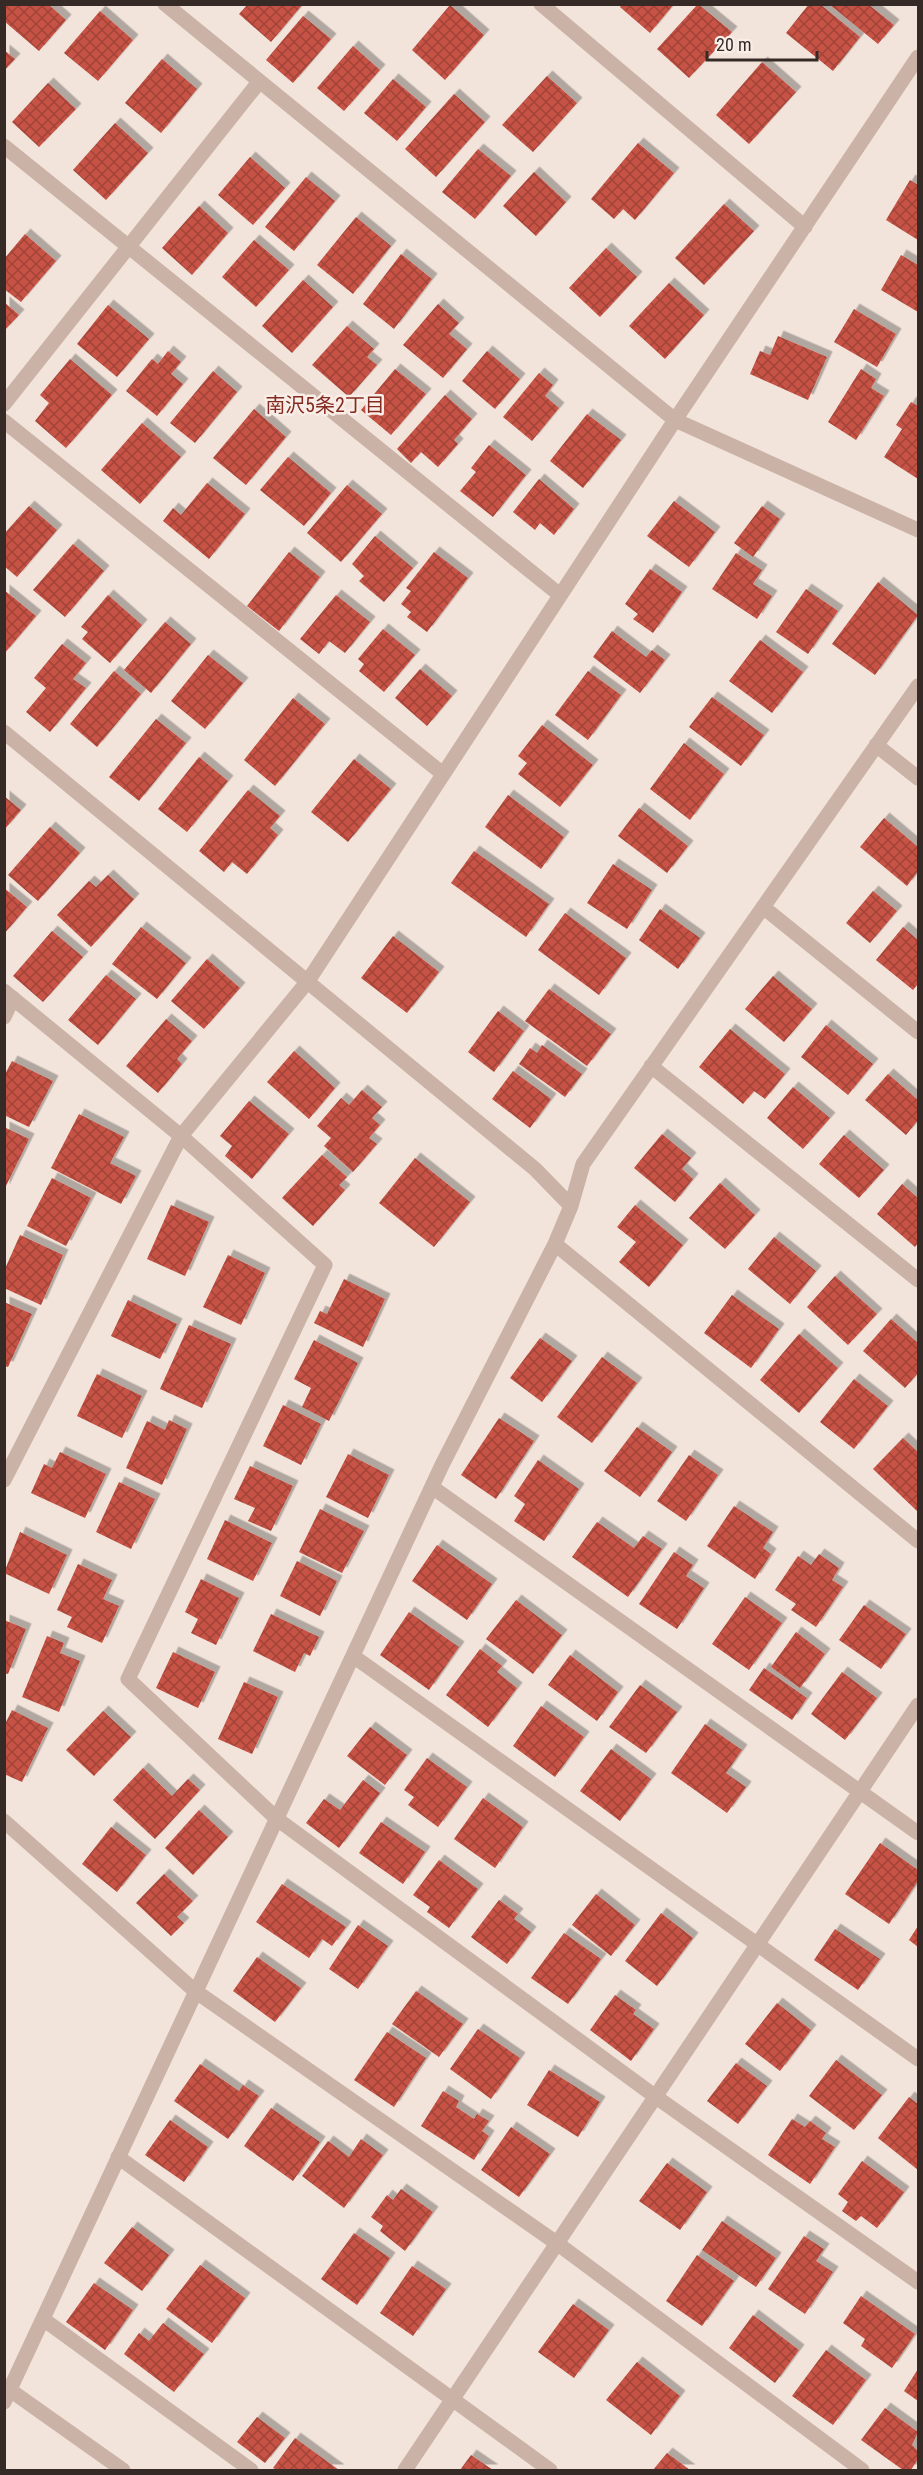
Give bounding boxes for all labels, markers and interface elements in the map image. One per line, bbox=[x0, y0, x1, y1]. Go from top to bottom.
scale bar bbox=[707, 24, 816, 62]
text: 20 m bbox=[716, 34, 751, 55]
district label: 南沢5条2丁目 bbox=[265, 393, 385, 417]

